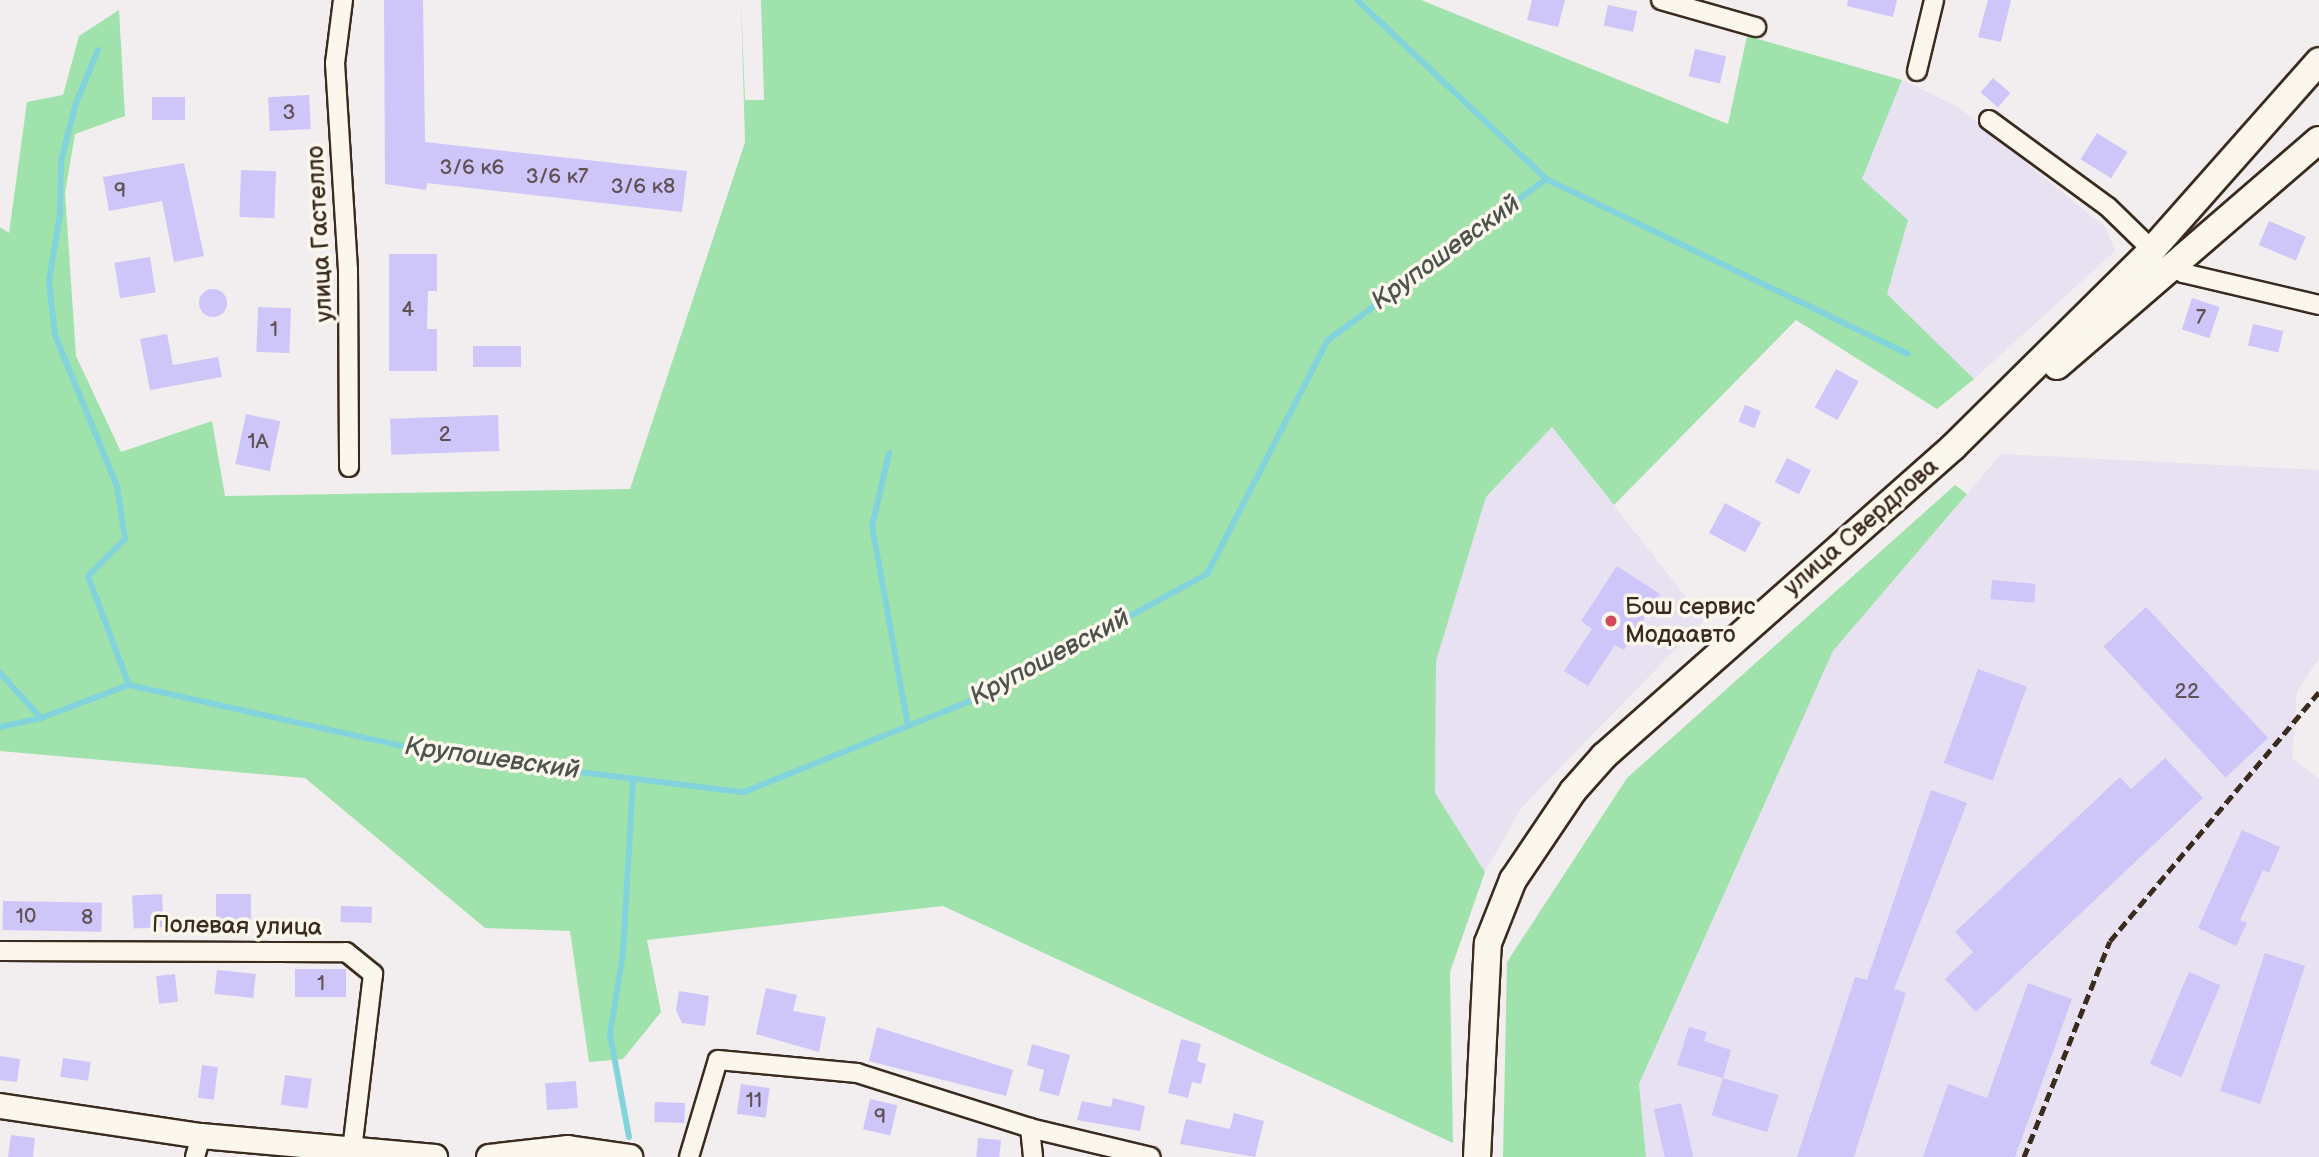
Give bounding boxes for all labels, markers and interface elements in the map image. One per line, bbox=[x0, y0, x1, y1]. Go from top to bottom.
house number: 3 bbox=[283, 100, 295, 126]
street label: улица Гастелло bbox=[301, 145, 339, 323]
house number: 3/6 к6 bbox=[440, 155, 504, 181]
house number: 3/6 к7 bbox=[526, 164, 588, 190]
house number: 3/6 к8 bbox=[611, 174, 675, 200]
house number: 9 bbox=[114, 178, 126, 204]
water label: Крупошевский bbox=[1366, 189, 1526, 317]
house number: 4 bbox=[402, 297, 414, 323]
house number: 7 bbox=[2196, 305, 2206, 331]
house number: 1 bbox=[270, 317, 278, 343]
house number: 2 bbox=[439, 422, 451, 448]
house number: 1А bbox=[248, 429, 268, 455]
street label: улица Свердлова bbox=[1778, 452, 1944, 602]
place label: Бош сервис Модаавто bbox=[1625, 593, 1756, 649]
water label: Крупошевский bbox=[965, 603, 1135, 713]
marker: Бош сервис Модаавто bbox=[1603, 613, 1619, 629]
house number: 22 bbox=[2175, 679, 2199, 705]
water label: Крупошевский bbox=[403, 731, 581, 787]
house number: 10 bbox=[16, 904, 36, 930]
house number: 8 bbox=[81, 905, 93, 931]
street label: Полевая улица bbox=[152, 910, 322, 942]
house number: 1 bbox=[317, 971, 325, 997]
house number: 11 bbox=[746, 1088, 762, 1114]
house number: 9 bbox=[874, 1104, 886, 1130]

